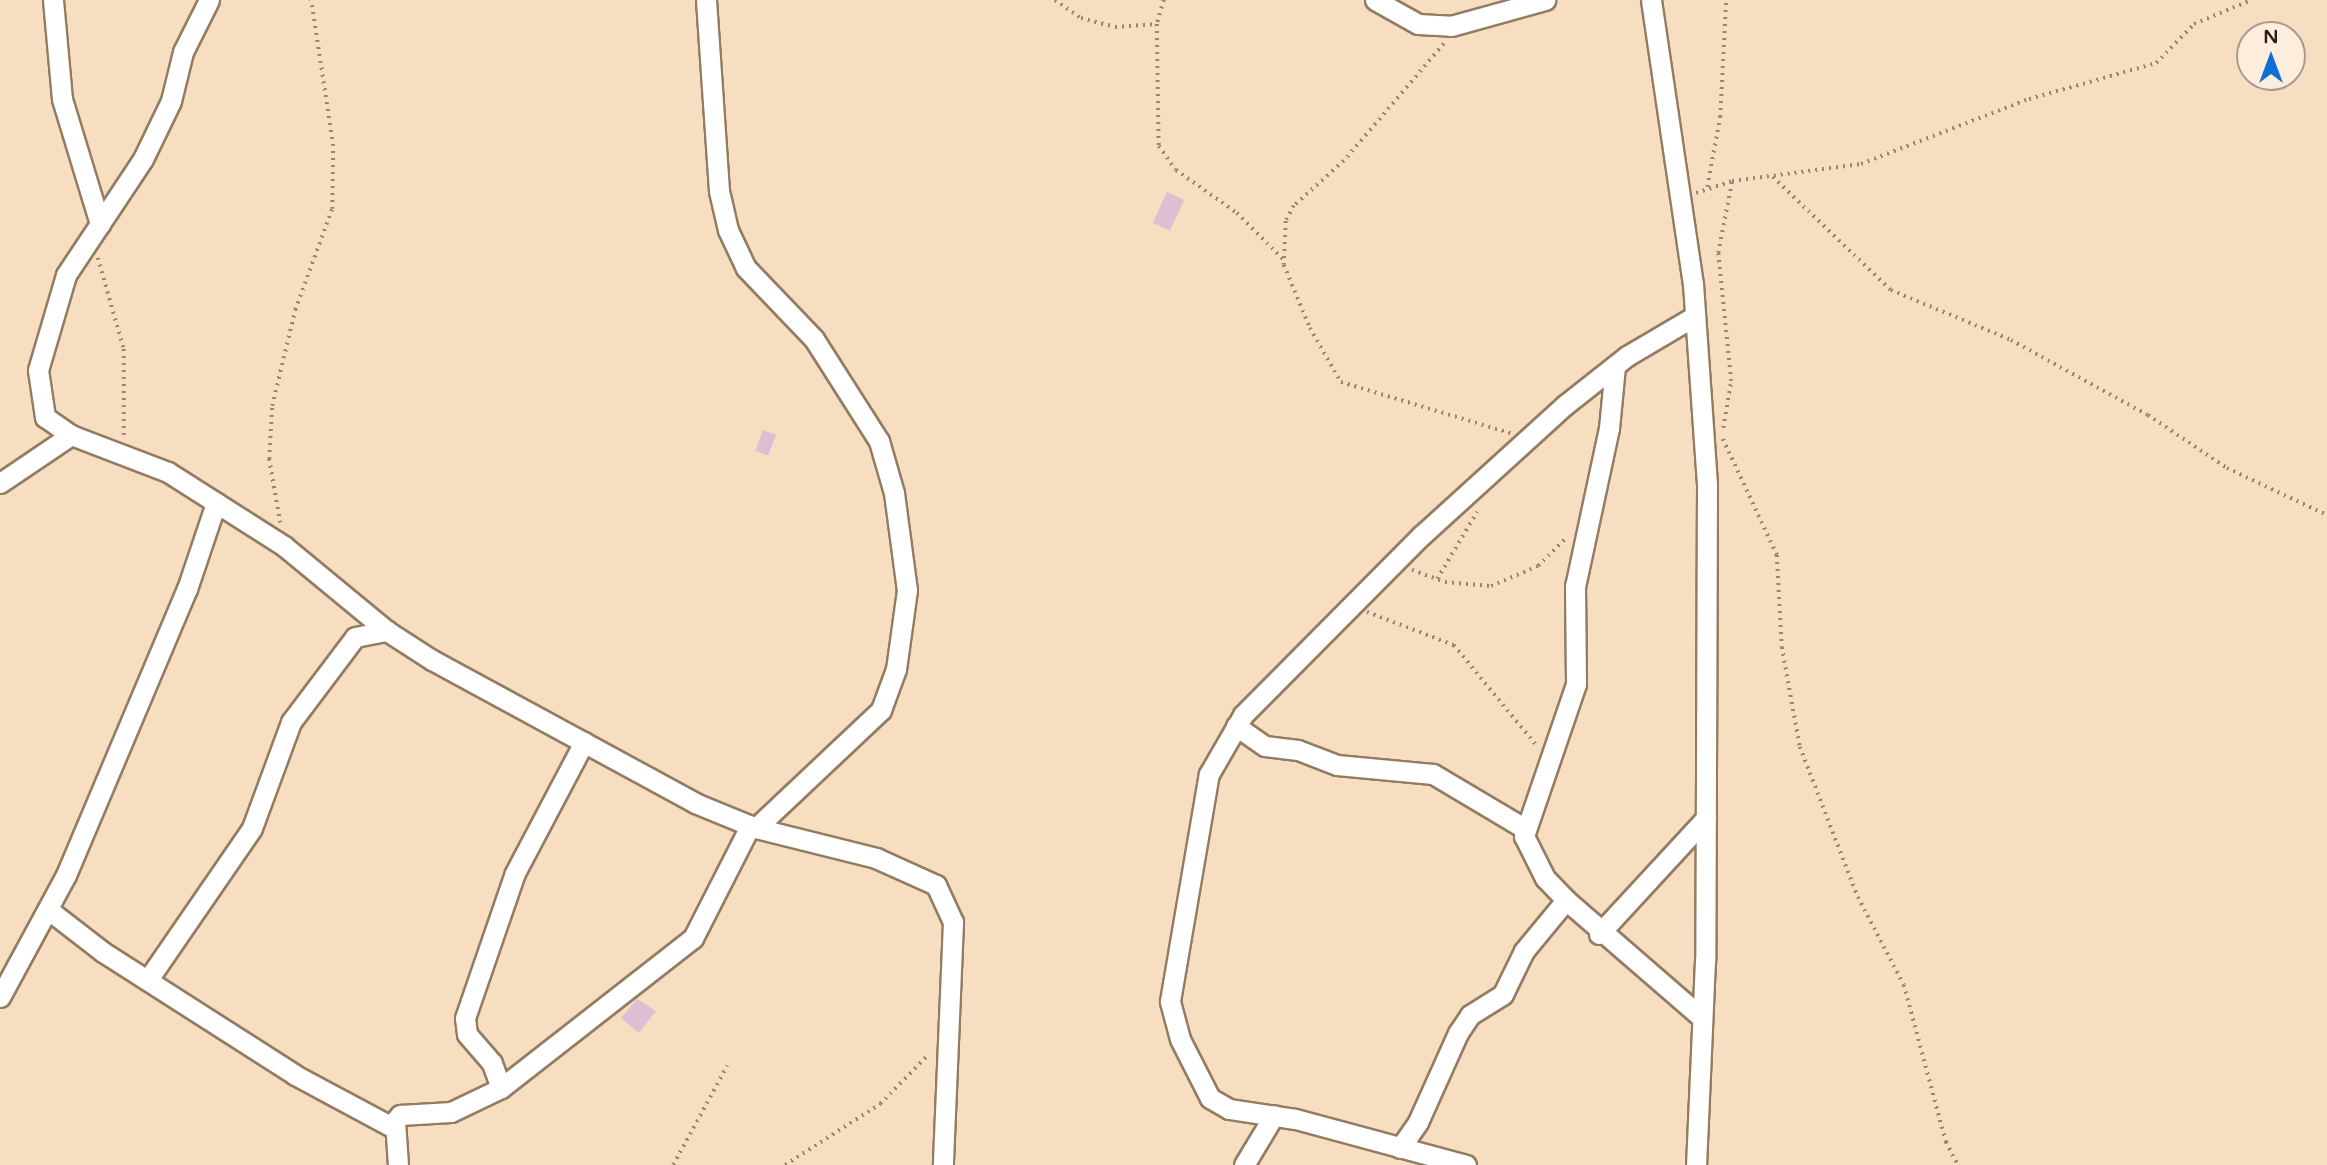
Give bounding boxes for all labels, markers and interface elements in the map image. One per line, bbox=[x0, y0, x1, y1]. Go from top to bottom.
north arrow bbox=[2236, 21, 2306, 91]
text: N bbox=[2263, 26, 2279, 48]

